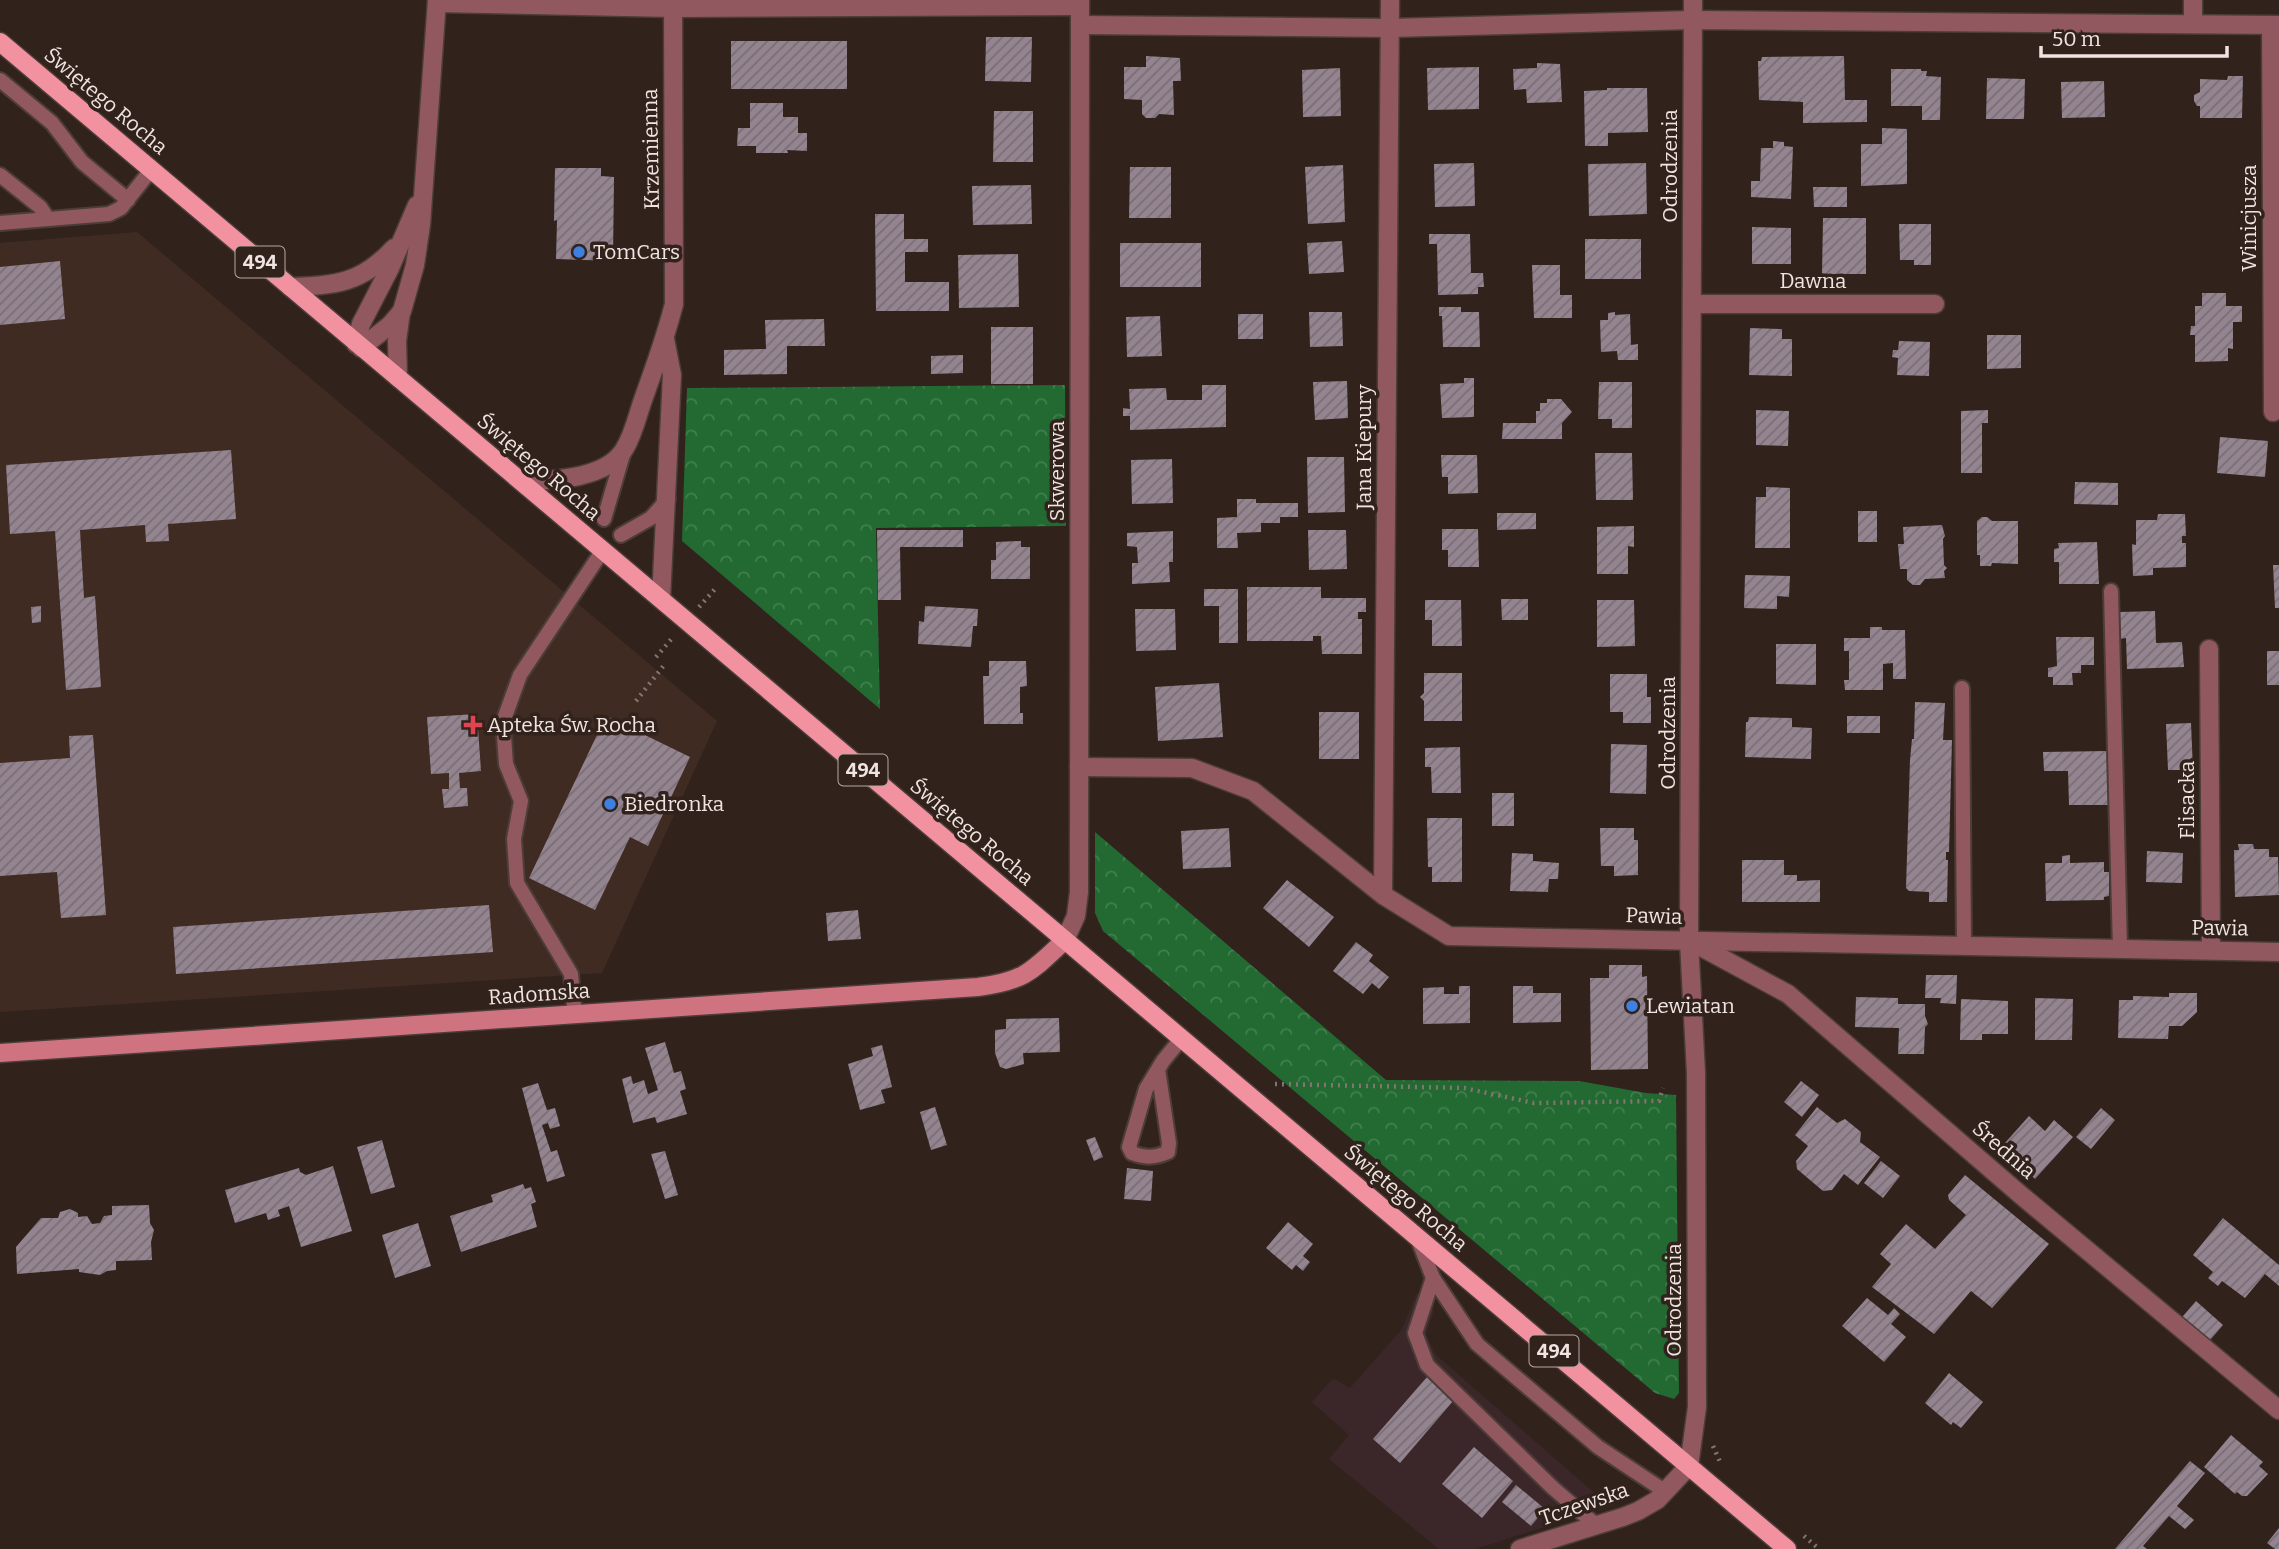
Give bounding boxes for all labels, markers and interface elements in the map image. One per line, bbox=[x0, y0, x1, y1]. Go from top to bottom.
scale bar bbox=[2041, 14, 2226, 58]
text: 50 m bbox=[2052, 26, 2101, 52]
street label: Świętego Rocha bbox=[39, 42, 173, 161]
street label: Krzemienna bbox=[637, 88, 665, 210]
street label: Odrodzenia bbox=[1657, 109, 1683, 223]
street label: Winicjusza bbox=[2236, 164, 2262, 272]
place label: TomCars bbox=[593, 239, 680, 265]
marker: TomCars bbox=[571, 244, 587, 260]
road number: 494 bbox=[236, 246, 284, 278]
street label: Dawna bbox=[1779, 268, 1847, 294]
street label: Jana Kiepury bbox=[1351, 383, 1377, 511]
street label: Świętego Rocha bbox=[472, 408, 606, 527]
street label: Skwerowa bbox=[1044, 420, 1070, 521]
street label: Odrodzenia bbox=[1655, 676, 1681, 790]
place label: Apteka Św. Rocha bbox=[487, 712, 656, 738]
marker: Apteka Św. Rocha bbox=[465, 717, 481, 733]
road number: 494 bbox=[838, 754, 888, 786]
street label: Flisacka bbox=[2174, 760, 2200, 839]
street label: Świętego Rocha bbox=[905, 773, 1039, 892]
place label: Biedronka bbox=[624, 791, 725, 817]
marker: Biedronka bbox=[602, 796, 618, 812]
street label: Pawia bbox=[1625, 902, 1683, 930]
street label: Pawia bbox=[2191, 915, 2249, 942]
street label: Radomska bbox=[487, 977, 591, 1011]
place label: Lewiatan bbox=[1646, 993, 1735, 1019]
marker: Lewiatan bbox=[1624, 998, 1640, 1014]
street label: Średnia bbox=[1967, 1115, 2041, 1185]
street label: Świętego Rocha bbox=[1339, 1139, 1473, 1258]
street label: Odrodzenia bbox=[1661, 1243, 1687, 1357]
road number: 494 bbox=[1530, 1336, 1578, 1366]
street label: Tczewska bbox=[1536, 1477, 1632, 1531]

